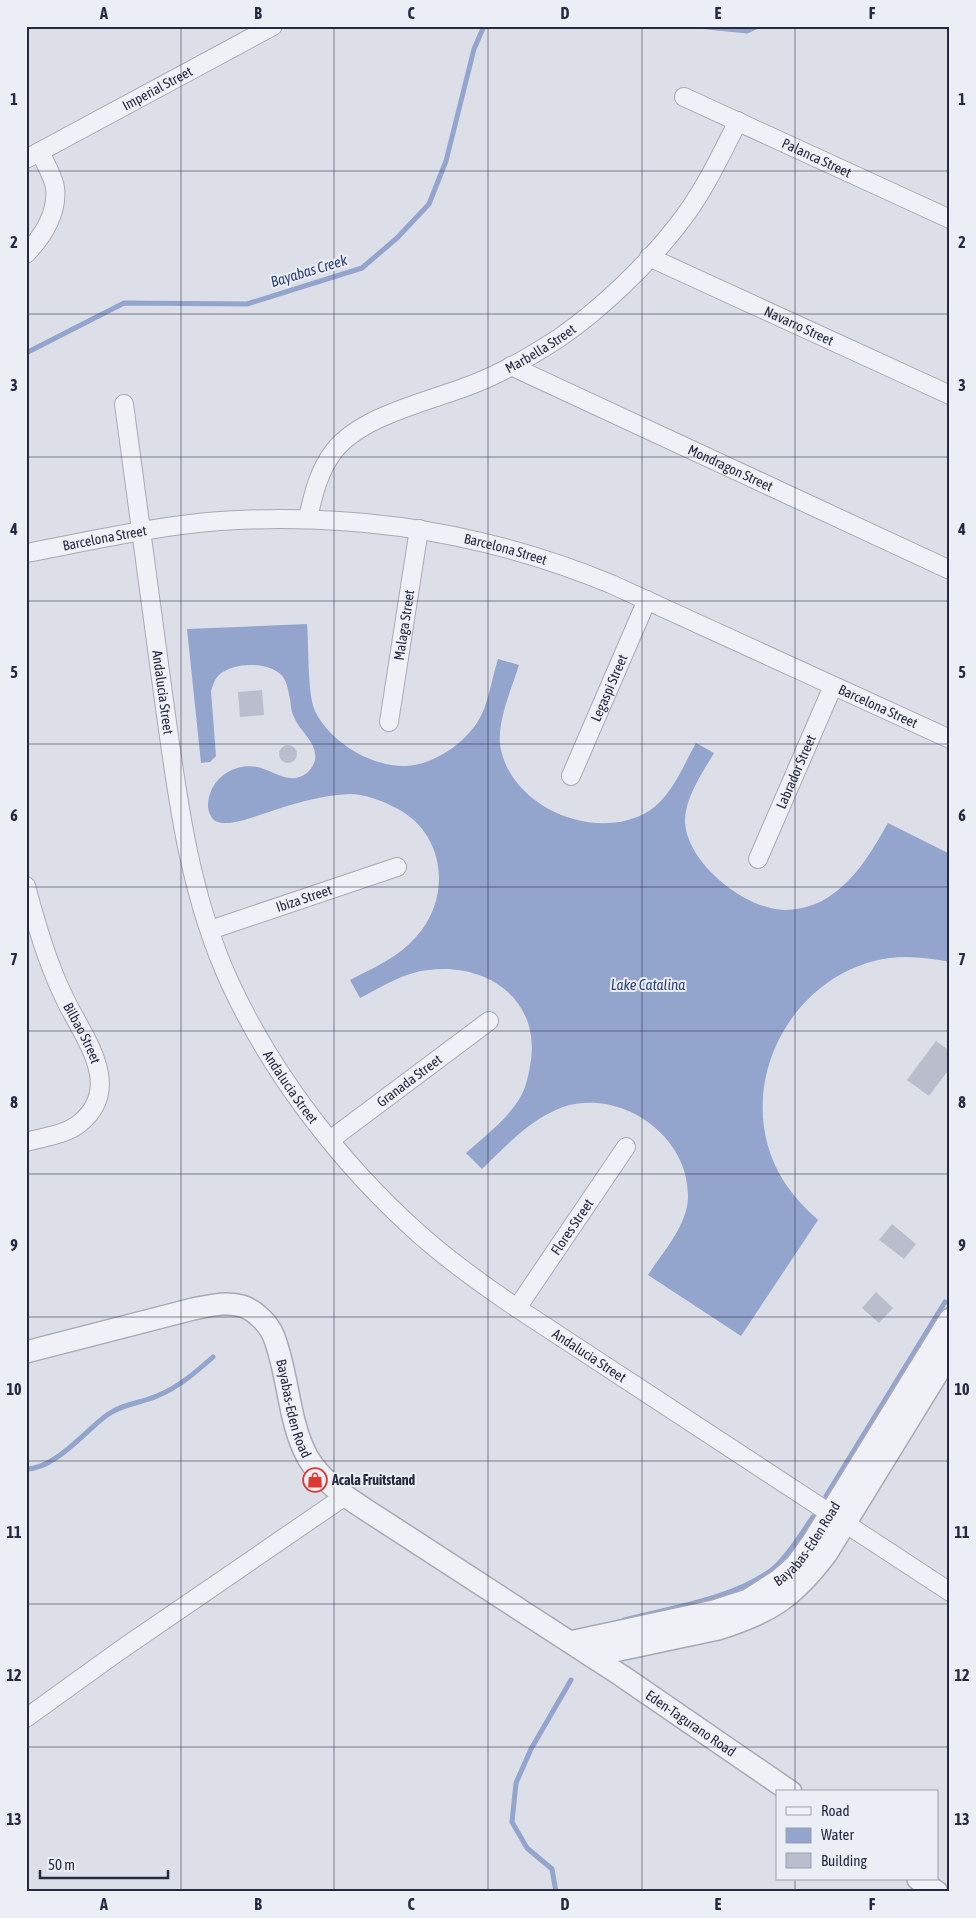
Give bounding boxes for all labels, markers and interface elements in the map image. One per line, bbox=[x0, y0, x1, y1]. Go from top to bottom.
text: A bbox=[99, 4, 108, 22]
text: B bbox=[254, 4, 262, 22]
text: C bbox=[407, 4, 415, 22]
text: D bbox=[561, 4, 570, 22]
text: E bbox=[715, 4, 722, 22]
text: F bbox=[869, 4, 876, 22]
street label: Imperial Street bbox=[120, 63, 195, 114]
text: 1 bbox=[10, 90, 18, 108]
text: 1 bbox=[958, 90, 966, 108]
street label: Palanca Street bbox=[779, 135, 854, 181]
text: 2 bbox=[10, 233, 18, 251]
text: 2 bbox=[958, 233, 966, 251]
water label: Bayabas Creek bbox=[269, 251, 350, 290]
street label: Navarro Street bbox=[762, 303, 836, 349]
street label: Marbella Street bbox=[503, 321, 579, 376]
text: 3 bbox=[10, 376, 18, 394]
text: 3 bbox=[958, 376, 966, 394]
street label: Mondragon Street bbox=[686, 441, 775, 495]
text: 4 bbox=[9, 520, 18, 538]
text: 4 bbox=[957, 520, 966, 538]
street label: Barcelona Street bbox=[61, 522, 148, 554]
street label: Barcelona Street bbox=[463, 530, 549, 568]
street label: Malaga Street bbox=[391, 589, 417, 662]
street label: Andalucia Street bbox=[149, 649, 177, 735]
street label: Legaspi Street bbox=[588, 652, 631, 724]
text: 5 bbox=[10, 663, 18, 681]
text: 5 bbox=[958, 663, 966, 681]
street label: Barcelona Street bbox=[836, 681, 920, 731]
street label: Labrador Street bbox=[773, 732, 819, 811]
text: 6 bbox=[10, 806, 18, 824]
text: 6 bbox=[958, 806, 966, 824]
street label: Ibiza Street bbox=[274, 882, 334, 915]
text: 7 bbox=[10, 950, 18, 968]
text: 7 bbox=[958, 950, 966, 968]
water label: Lake Catalina bbox=[611, 976, 685, 993]
street label: Bilbao Street bbox=[60, 1000, 104, 1065]
street label: Andalucia Street bbox=[260, 1048, 321, 1127]
street label: Granada Street bbox=[374, 1051, 445, 1110]
text: 8 bbox=[10, 1093, 18, 1111]
text: 8 bbox=[958, 1093, 966, 1111]
street label: Flores Street bbox=[547, 1196, 597, 1258]
text: 9 bbox=[10, 1236, 18, 1254]
text: 9 bbox=[958, 1236, 966, 1254]
street label: Andalucia Street bbox=[549, 1325, 629, 1385]
street label: Bayabas-Eden Road bbox=[273, 1358, 315, 1461]
text: 10 bbox=[6, 1380, 22, 1398]
text: 10 bbox=[954, 1380, 970, 1398]
shop icon: Acala Fruitstand bbox=[302, 1467, 328, 1493]
place label: Acala Fruitstand bbox=[331, 1472, 415, 1488]
street label: Bayabas-Eden Road bbox=[771, 1499, 843, 1589]
text: 11 bbox=[6, 1523, 22, 1541]
text: 11 bbox=[954, 1523, 970, 1541]
text: 12 bbox=[6, 1666, 22, 1684]
text: 12 bbox=[954, 1666, 970, 1684]
street label: Eden-Tagurano Road bbox=[643, 1687, 739, 1760]
legend bbox=[776, 1790, 938, 1880]
text: Road bbox=[821, 1802, 850, 1819]
text: 13 bbox=[6, 1810, 22, 1828]
text: 13 bbox=[954, 1810, 970, 1828]
text: Water bbox=[821, 1826, 854, 1843]
scale bar bbox=[40, 1848, 168, 1880]
text: Building bbox=[821, 1852, 867, 1869]
text: 50 m bbox=[48, 1856, 75, 1873]
text: A bbox=[99, 1895, 108, 1913]
text: B bbox=[254, 1895, 262, 1913]
text: C bbox=[407, 1895, 415, 1913]
text: D bbox=[561, 1895, 570, 1913]
text: E bbox=[715, 1895, 722, 1913]
text: F bbox=[869, 1895, 876, 1913]

